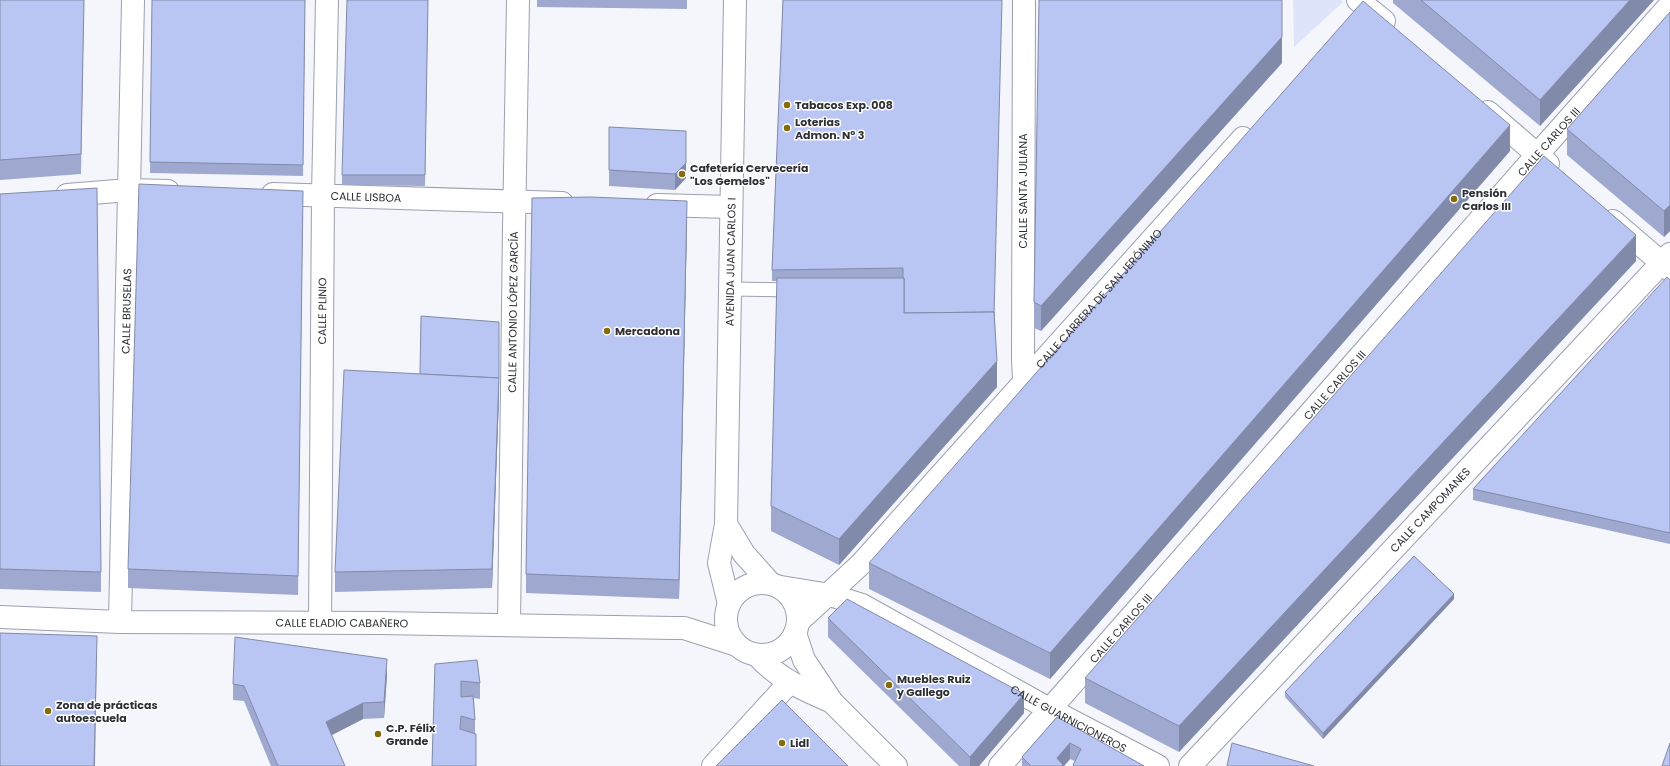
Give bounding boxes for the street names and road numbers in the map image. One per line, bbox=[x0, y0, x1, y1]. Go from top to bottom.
street label: CALLE CARLOS III bbox=[1514, 104, 1584, 180]
street label: CALLE SANTA JULIANA bbox=[1015, 133, 1031, 249]
street label: CALLE LISBOA bbox=[330, 188, 402, 206]
street label: AVENIDA JUAN CARLOS I bbox=[721, 197, 740, 326]
street label: CALLE CARRERA DE SAN JERÓNIMO bbox=[1032, 225, 1166, 372]
street label: CALLE ANTONIO LÓPEZ GARCÍA bbox=[504, 231, 522, 393]
street label: CALLE BRUSELAS bbox=[118, 268, 135, 354]
street label: CALLE PLINIO bbox=[314, 277, 330, 345]
street label: CALLE CARLOS III bbox=[1300, 347, 1370, 423]
street label: CALLE CAMPOMANES bbox=[1386, 464, 1474, 556]
street label: CALLE CARLOS III bbox=[1086, 590, 1156, 667]
street label: CALLE ELADIO CABAÑERO bbox=[275, 615, 409, 631]
street label: CALLE GUARNICIONEROS bbox=[1008, 681, 1130, 756]

